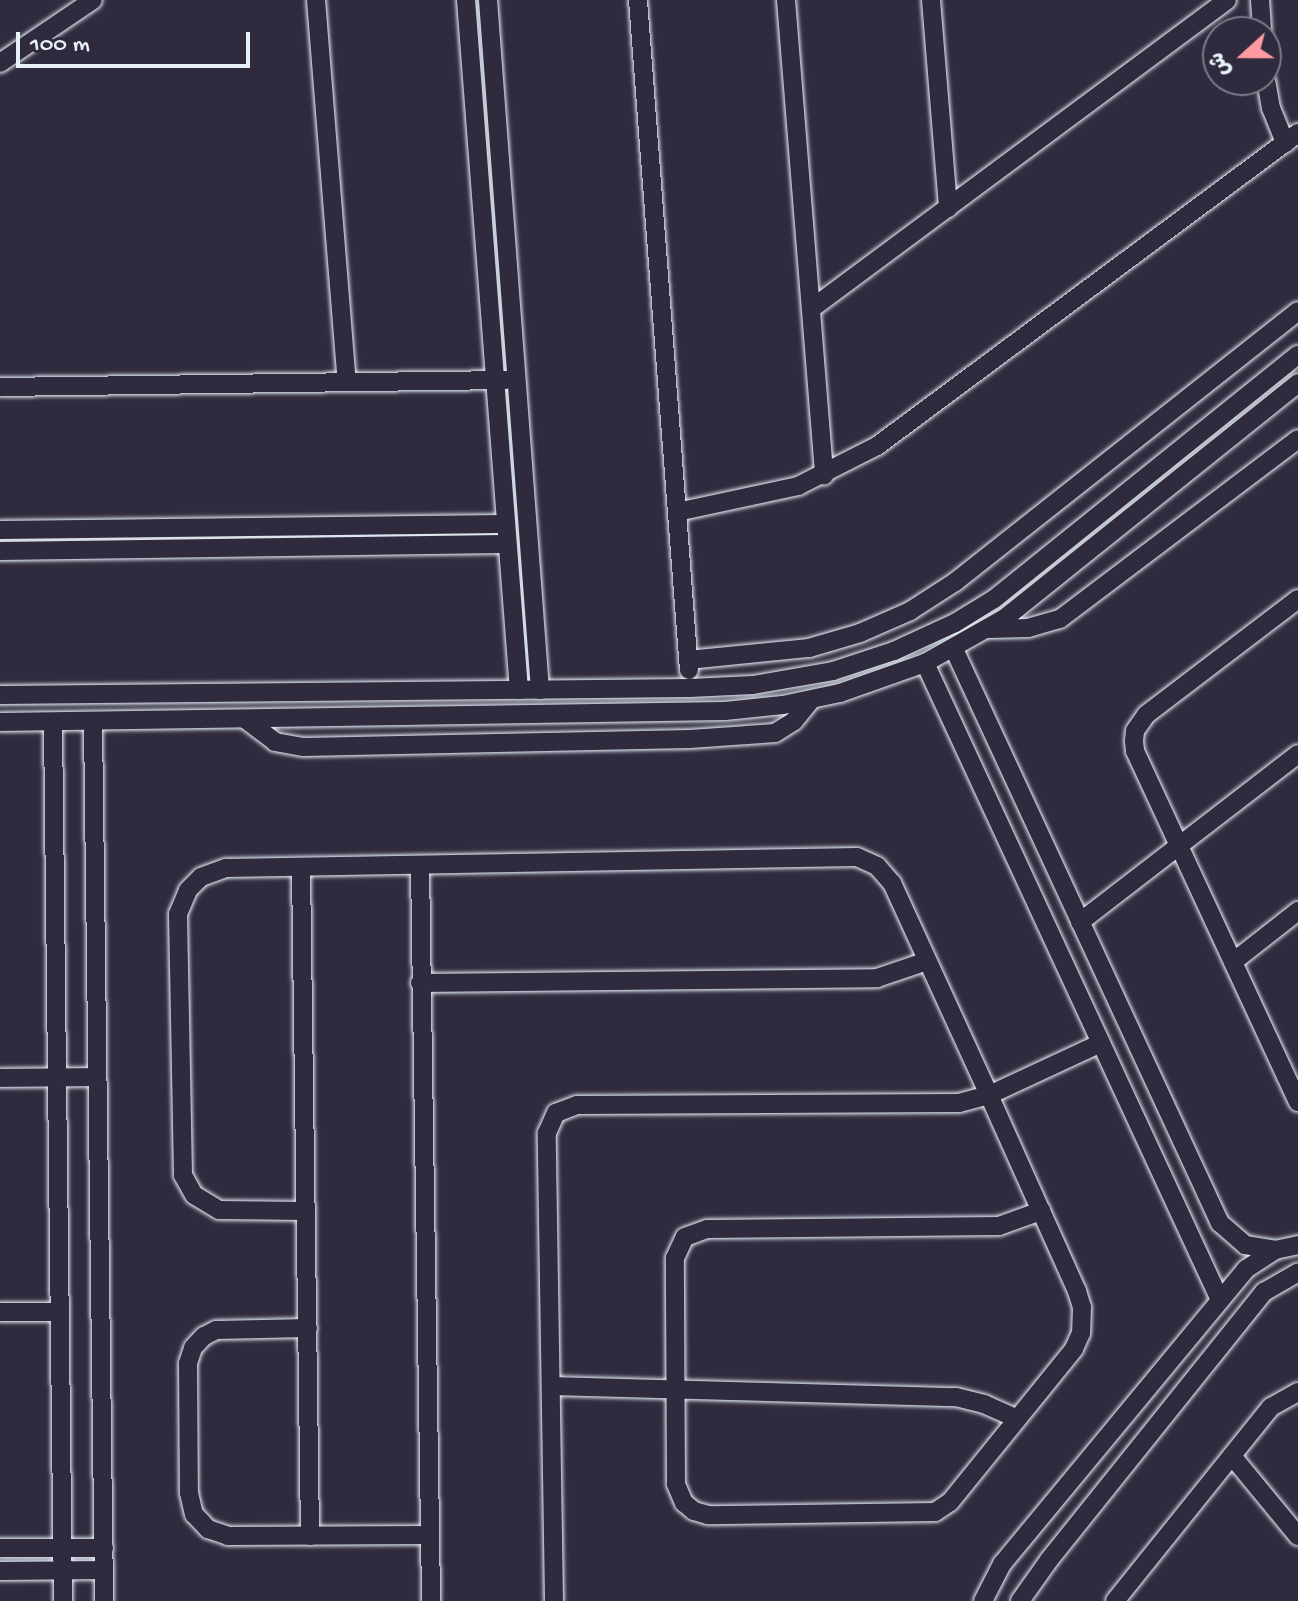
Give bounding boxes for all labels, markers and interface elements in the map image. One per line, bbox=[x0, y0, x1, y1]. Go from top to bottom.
scale bar bbox=[20, 16, 254, 66]
north arrow bbox=[1202, 16, 1282, 96]
text: 100 m bbox=[30, 31, 90, 60]
text: ش bbox=[1205, 48, 1238, 80]

